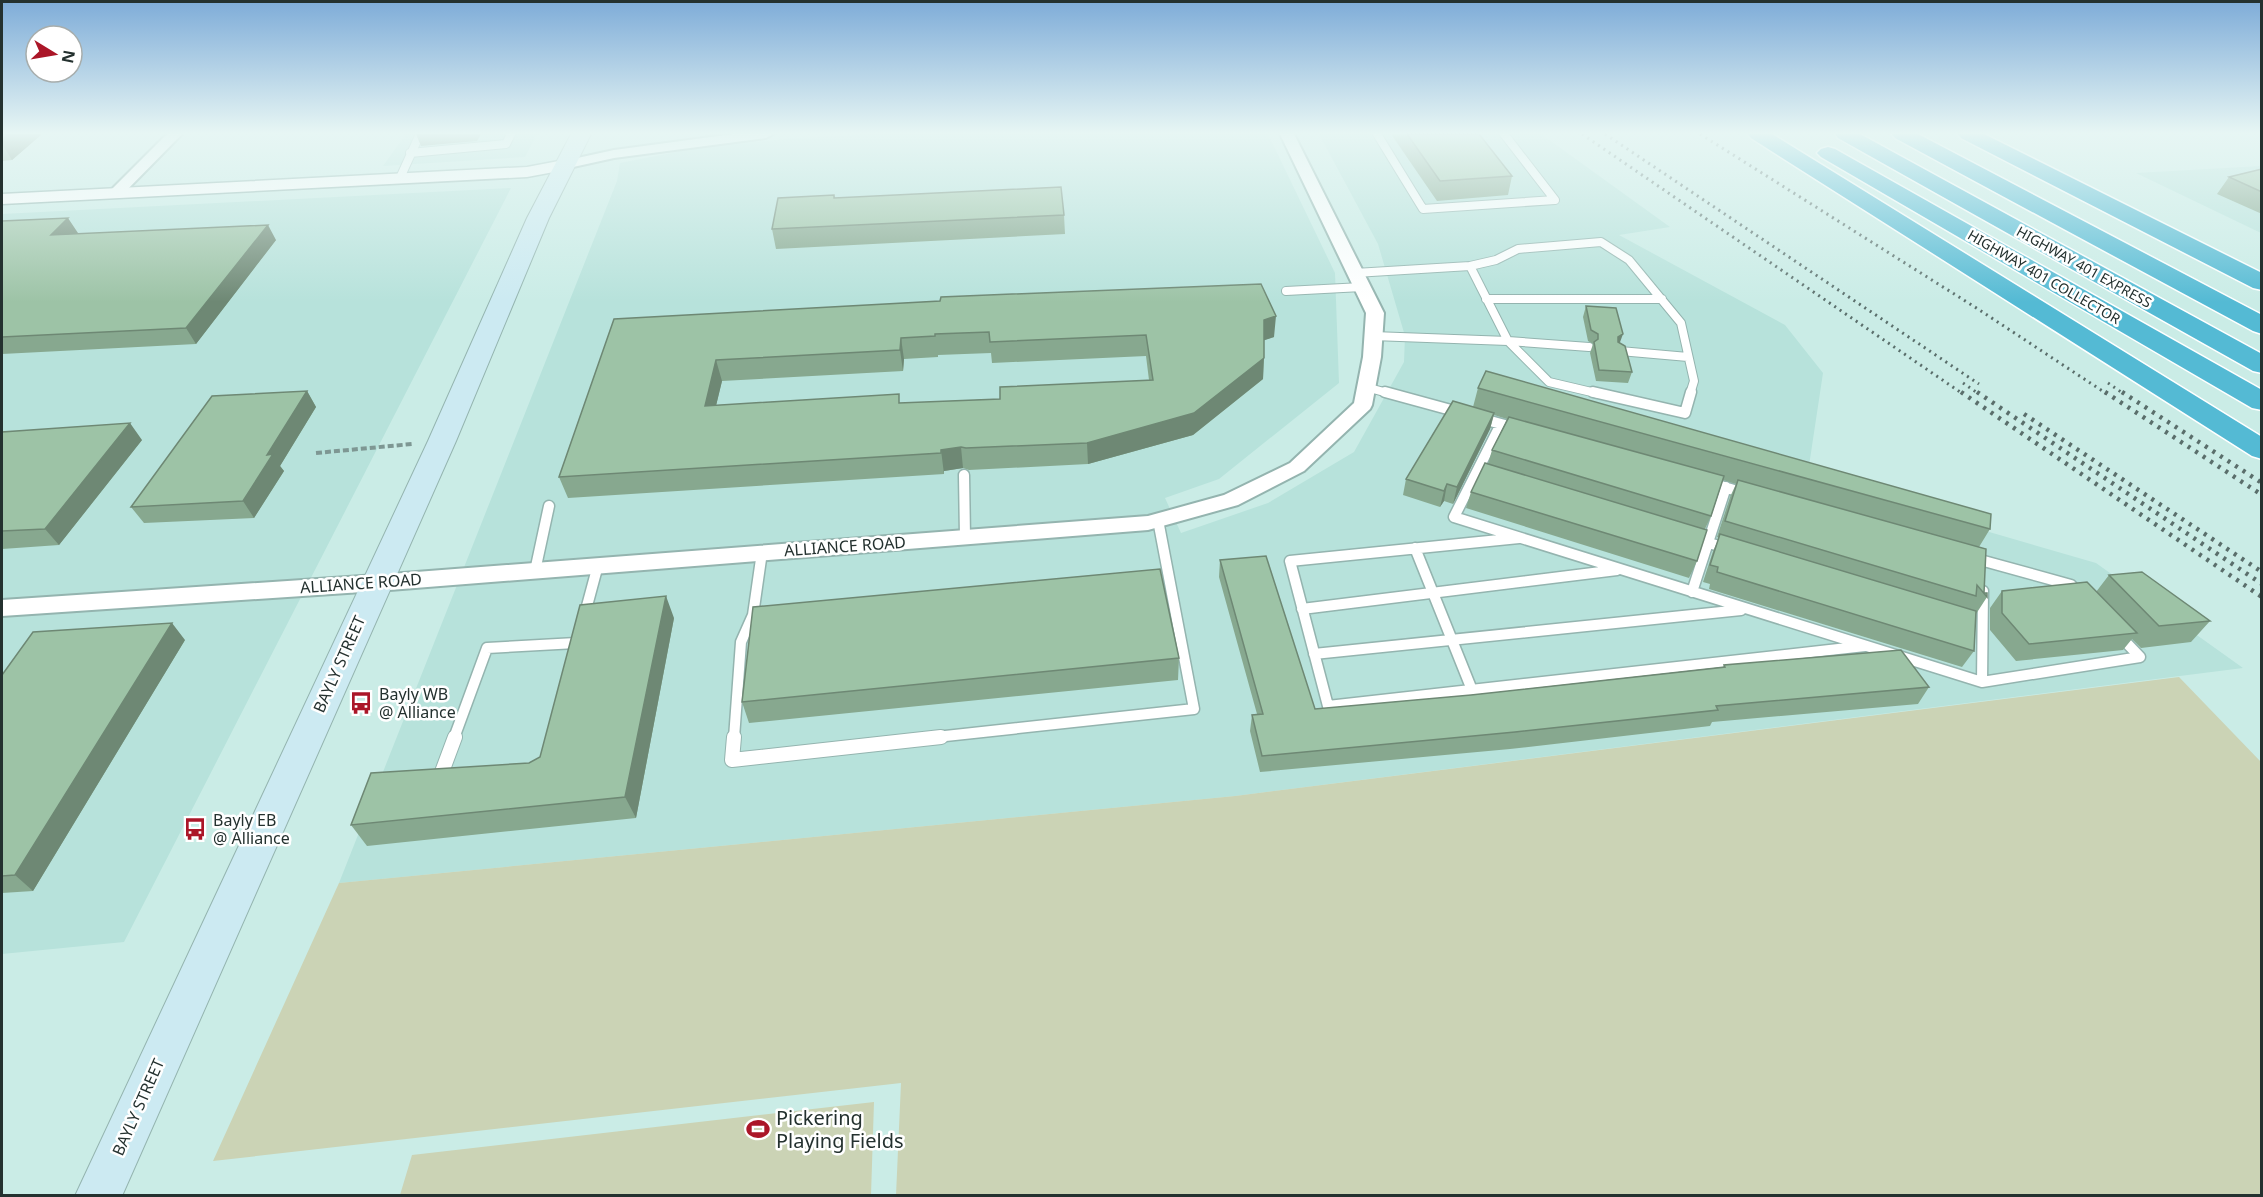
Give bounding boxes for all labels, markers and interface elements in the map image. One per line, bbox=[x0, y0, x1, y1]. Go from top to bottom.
north arrow bbox=[24, 24, 84, 84]
text: N bbox=[57, 48, 81, 65]
street label: HIGHWAY 401 EXPRESS bbox=[2013, 221, 2156, 312]
street label: HIGHWAY 401 COLLECTOR bbox=[1964, 225, 2124, 328]
street label: ALLIANCE ROAD bbox=[783, 531, 907, 561]
street label: ALLIANCE ROAD bbox=[299, 568, 423, 598]
street label: BAYLY STREET bbox=[308, 612, 370, 716]
place label: Bayly WB @ Alliance bbox=[379, 683, 456, 723]
bus stop icon: Bayly WB @ Alliance bbox=[348, 690, 374, 716]
place label: Bayly EB @ Alliance bbox=[213, 809, 290, 849]
bus stop icon: Bayly EB @ Alliance bbox=[182, 816, 208, 842]
street label: BAYLY STREET bbox=[107, 1055, 169, 1159]
place label: Pickering Playing Fields bbox=[776, 1104, 904, 1154]
sports icon: Pickering Playing Fields bbox=[745, 1116, 771, 1142]

